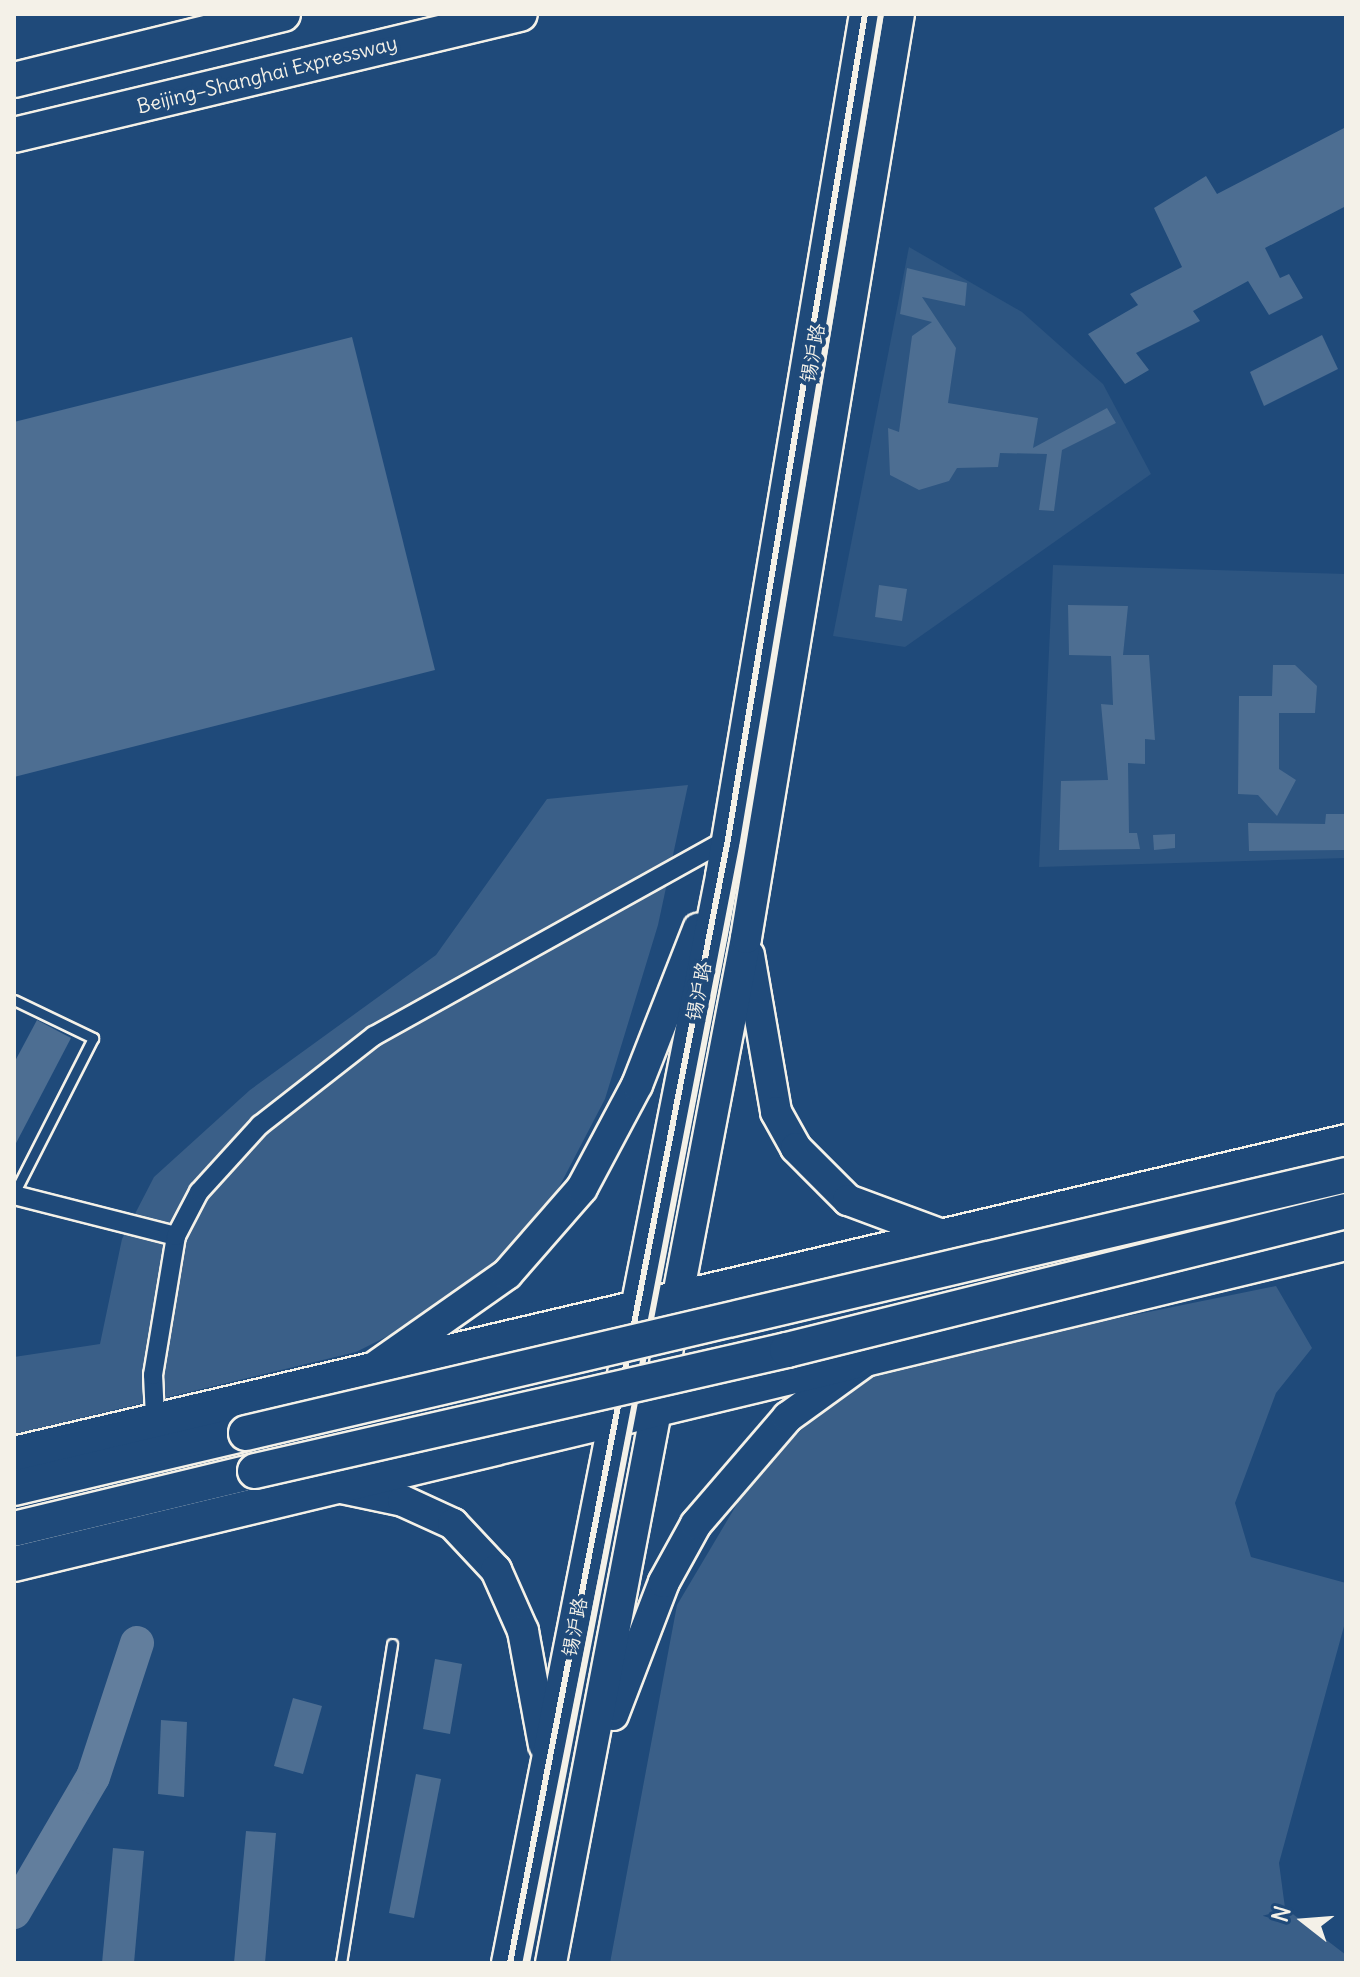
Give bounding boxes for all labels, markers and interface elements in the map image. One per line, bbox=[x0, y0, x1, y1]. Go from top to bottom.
street label: Beijing–Shanghai Expressway bbox=[134, 30, 400, 118]
street label: 锡沪路 bbox=[795, 321, 829, 385]
street label: 锡沪路 bbox=[680, 959, 716, 1023]
street label: 锡沪路 bbox=[556, 1595, 592, 1659]
north arrow bbox=[1264, 1881, 1344, 1961]
text: N bbox=[1265, 1903, 1297, 1925]

